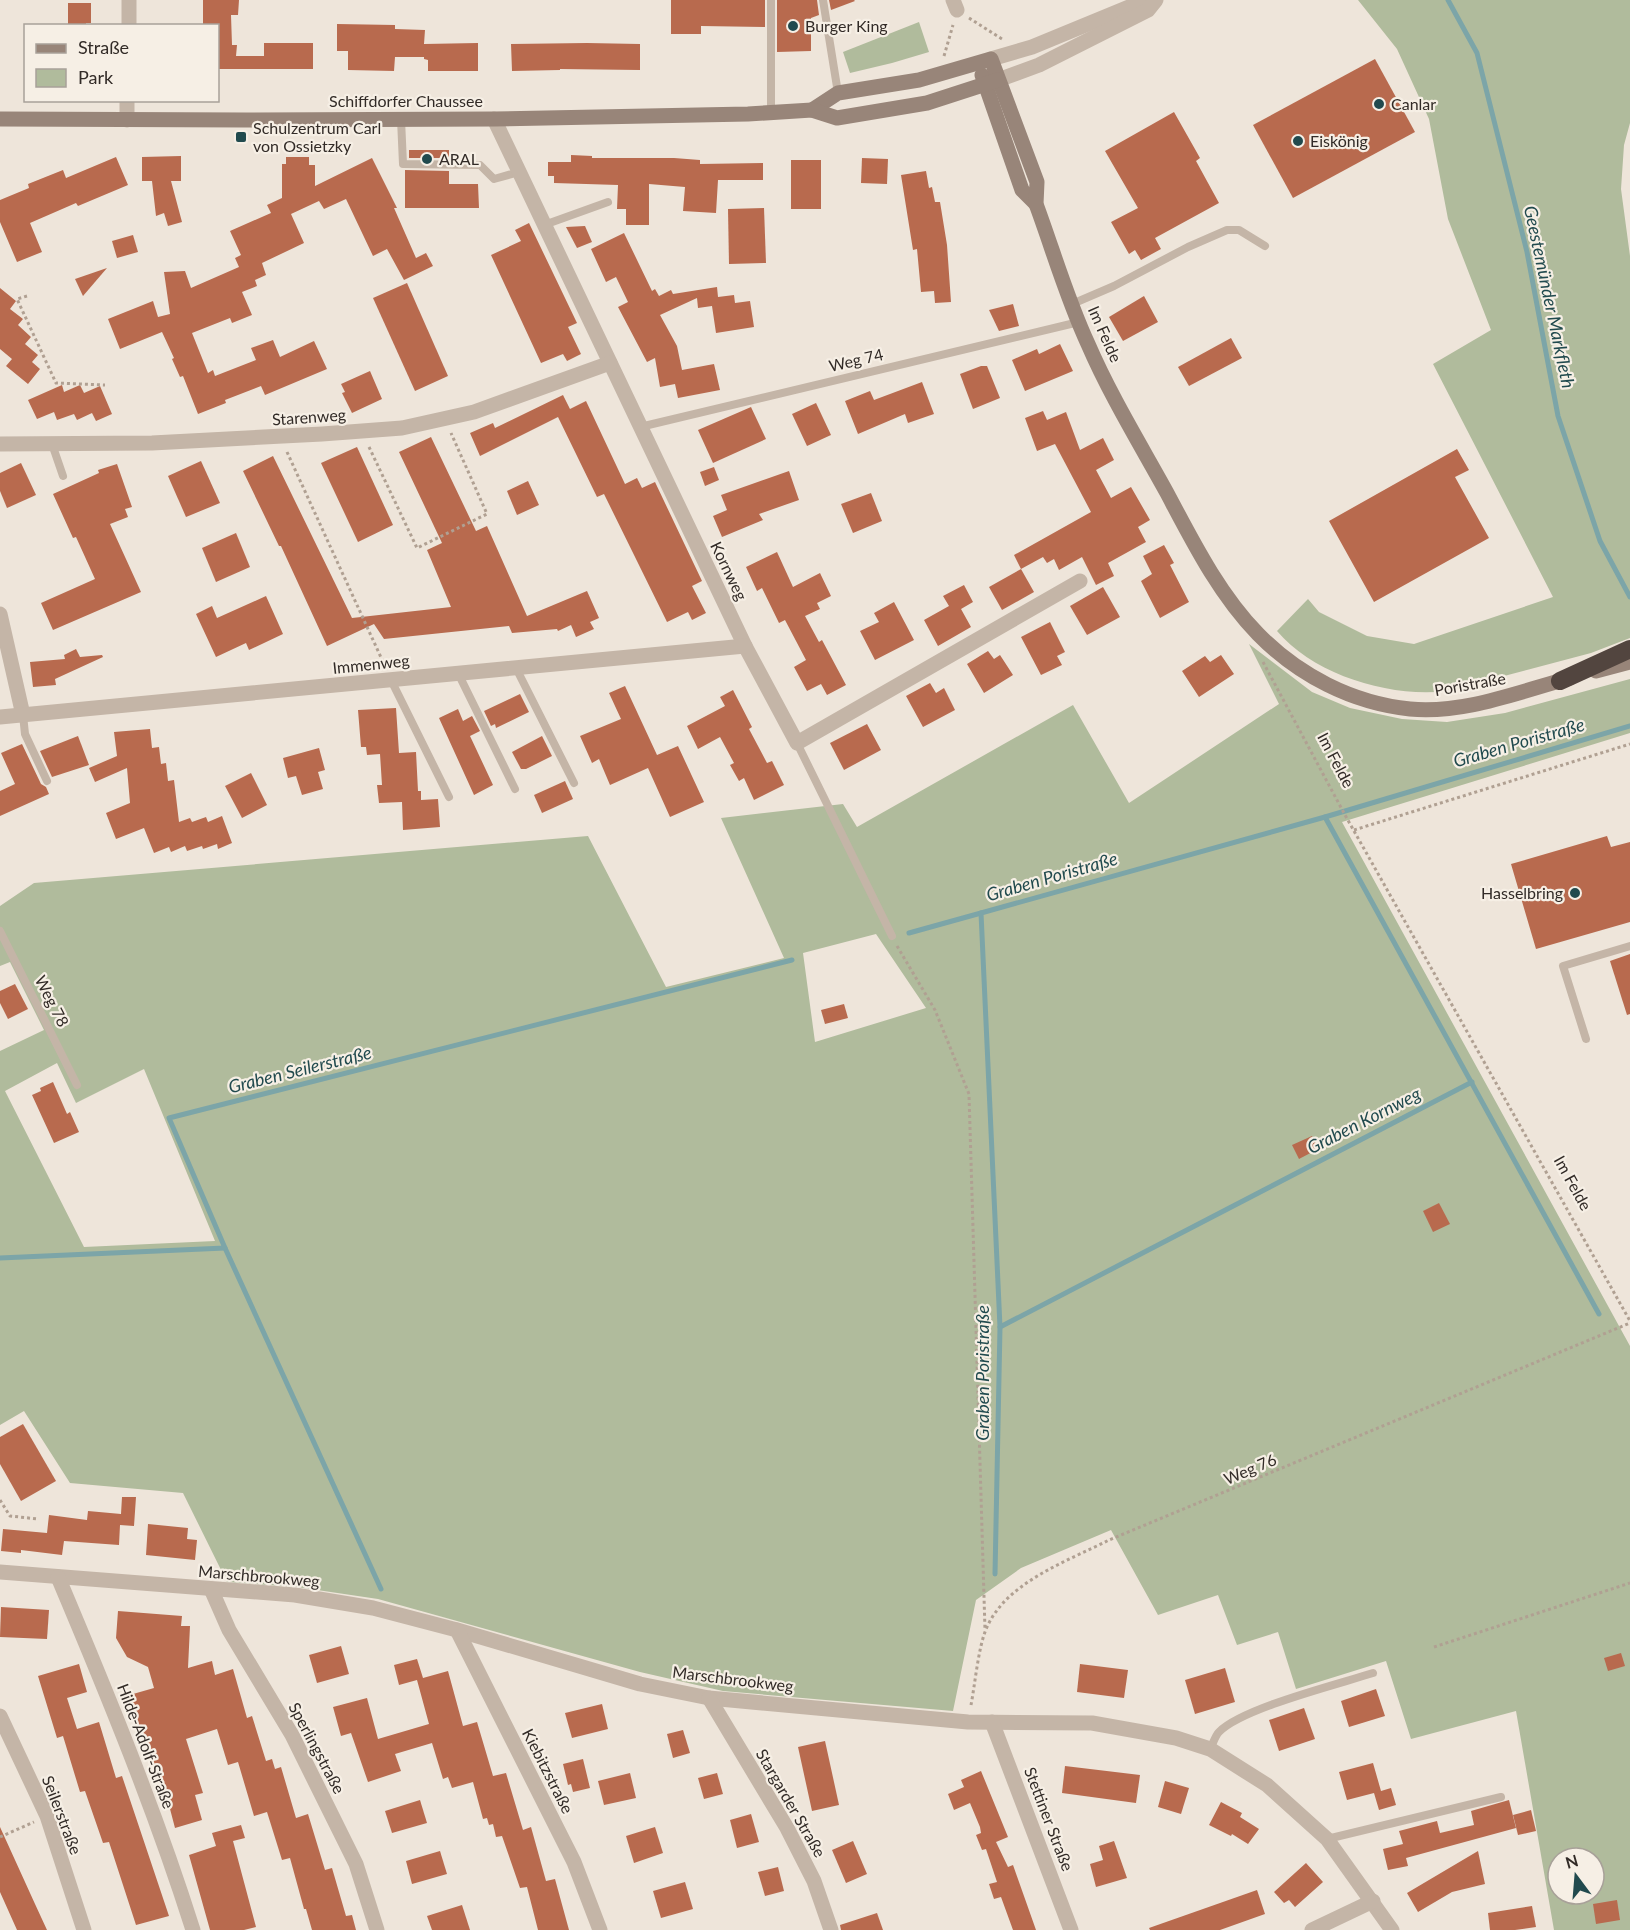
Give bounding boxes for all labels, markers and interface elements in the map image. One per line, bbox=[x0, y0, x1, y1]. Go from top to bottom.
place label: Burger King bbox=[805, 16, 888, 35]
marker: Burger King bbox=[786, 19, 800, 33]
legend bbox=[24, 24, 219, 102]
text: Straße bbox=[78, 36, 129, 58]
text: Park bbox=[78, 66, 114, 88]
street label: Schiffdorfer Chaussee bbox=[329, 91, 483, 110]
place label: Canlar bbox=[1391, 94, 1436, 113]
marker: Canlar bbox=[1372, 97, 1386, 111]
place label: Schulzentrum Carl von Ossietzky bbox=[253, 118, 381, 155]
marker: Schulzentrum Carl von Ossietzky bbox=[234, 130, 248, 144]
place label: Eiskönig bbox=[1310, 131, 1368, 150]
marker: Eiskönig bbox=[1291, 134, 1305, 148]
place label: ARAL bbox=[439, 149, 479, 168]
marker: ARAL bbox=[420, 152, 434, 166]
water label: Geestemünder Markfleth bbox=[1520, 203, 1580, 390]
street label: Im Felde bbox=[1085, 303, 1126, 365]
street label: Weg 74 bbox=[827, 344, 885, 375]
street label: Starenweg bbox=[271, 404, 347, 429]
street label: Kornweg bbox=[707, 538, 752, 603]
street label: Immenweg bbox=[332, 650, 410, 677]
street label: Poristraße bbox=[1433, 668, 1507, 699]
water label: Graben Poristraße bbox=[1450, 713, 1587, 771]
street label: Im Felde bbox=[1314, 729, 1359, 791]
water label: Graben Poristraße bbox=[983, 847, 1120, 905]
place label: Hasselbring bbox=[1481, 883, 1563, 902]
marker: Hasselbring bbox=[1568, 886, 1582, 900]
street label: Weg 78 bbox=[31, 972, 73, 1030]
water label: Graben Seilerstraße bbox=[226, 1041, 374, 1097]
water label: Graben Kornweg bbox=[1303, 1082, 1424, 1158]
street label: Im Felde bbox=[1551, 1152, 1596, 1213]
water label: Graben Poristraße bbox=[971, 1305, 993, 1441]
street label: Weg 76 bbox=[1221, 1449, 1279, 1488]
street label: Marschbrookweg bbox=[198, 1561, 321, 1590]
street label: Marschbrookweg bbox=[671, 1662, 795, 1695]
street label: Hilde-Adolf-Straße bbox=[114, 1681, 179, 1811]
street label: Sperlingstraße bbox=[285, 1699, 349, 1797]
street label: Kiebitzstraße bbox=[519, 1725, 578, 1816]
street label: Stargarder Straße bbox=[753, 1745, 830, 1860]
street label: Stettiner Straße bbox=[1021, 1764, 1078, 1873]
street label: Seilerstraße bbox=[39, 1773, 86, 1857]
north arrow bbox=[1546, 1846, 1606, 1906]
text: N bbox=[1563, 1850, 1580, 1872]

